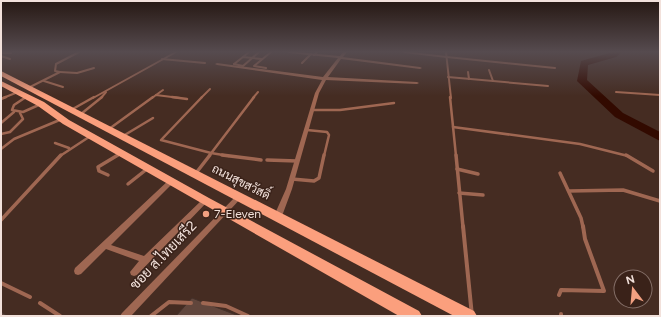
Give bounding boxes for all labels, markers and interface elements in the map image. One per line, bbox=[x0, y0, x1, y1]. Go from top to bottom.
street label: ถนนสุขสวัสดิ์ bbox=[209, 157, 275, 204]
place label: 7-Eleven bbox=[214, 207, 261, 221]
marker: 7-Eleven bbox=[201, 209, 211, 219]
street label: ซอย ส.ไทยเสรี2 bbox=[126, 217, 200, 293]
north arrow bbox=[613, 269, 653, 309]
text: N bbox=[624, 272, 636, 287]

